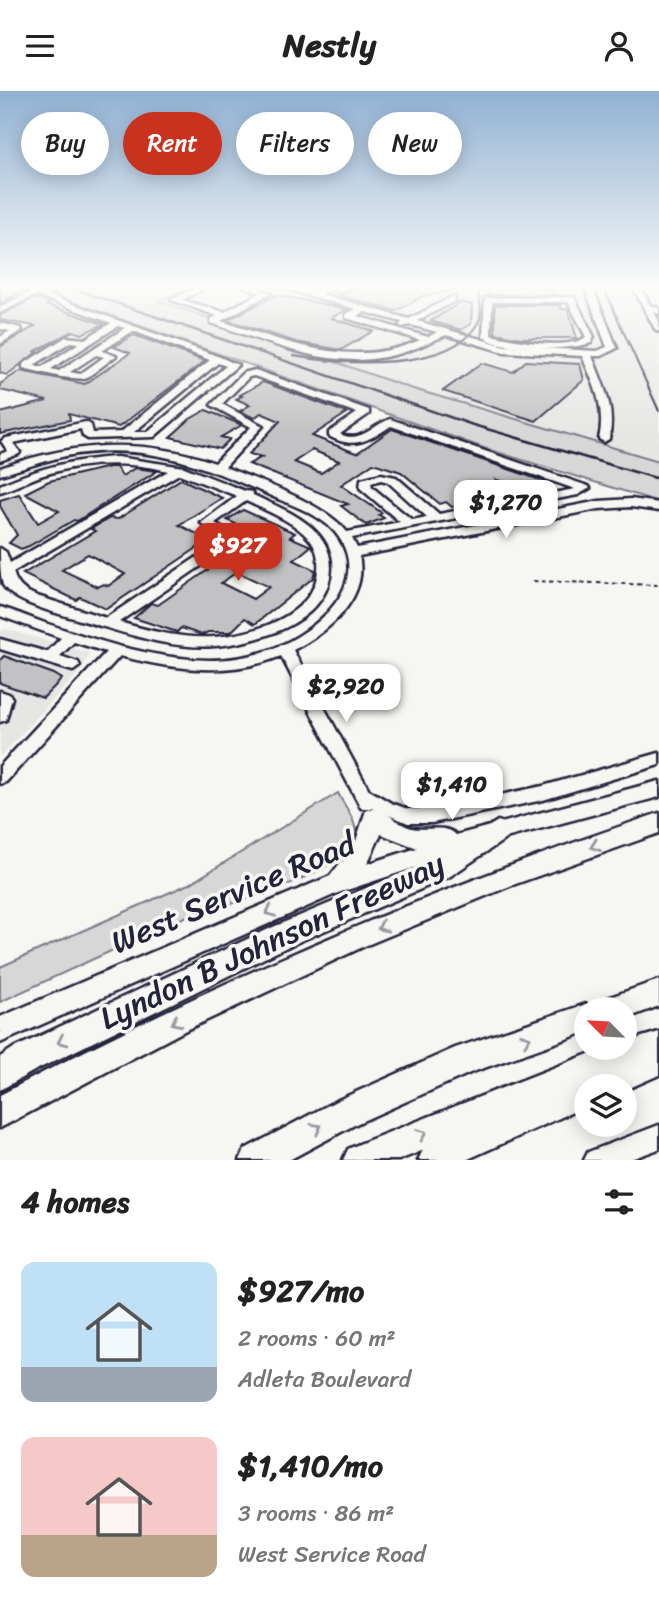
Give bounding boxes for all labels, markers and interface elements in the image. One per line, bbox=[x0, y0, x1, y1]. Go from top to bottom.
text: Nestly bbox=[283, 17, 376, 74]
icon: menu bbox=[21, 27, 59, 65]
icon: person bbox=[600, 27, 638, 65]
chip: Buy bbox=[21, 112, 109, 175]
chip: Rent bbox=[123, 112, 222, 175]
chip: Filters bbox=[236, 112, 354, 175]
chip: New bbox=[368, 112, 462, 175]
pin: $1,270 bbox=[449, 481, 563, 540]
text: $1,270 bbox=[470, 482, 542, 523]
pin: $927 bbox=[197, 524, 279, 583]
text: $927 bbox=[210, 525, 266, 566]
pin: $2,920 bbox=[289, 665, 403, 724]
text: $2,920 bbox=[308, 666, 384, 707]
pin: $1,410 bbox=[395, 763, 509, 822]
text: $1,410 bbox=[417, 764, 487, 805]
street label: West Service Road bbox=[102, 815, 366, 970]
street label: Lyndon B Johnson Freeway bbox=[90, 836, 455, 1046]
one-way arrow bbox=[589, 837, 601, 851]
one-way arrow bbox=[264, 903, 276, 917]
one-way arrow bbox=[377, 919, 389, 933]
north arrow bbox=[574, 997, 637, 1061]
map controls bbox=[574, 997, 637, 1137]
one-way arrow bbox=[171, 1014, 183, 1028]
one-way arrow bbox=[57, 1033, 69, 1047]
one-way arrow bbox=[519, 1033, 531, 1047]
button: layers bbox=[574, 1074, 637, 1137]
one-way arrow bbox=[310, 1123, 322, 1137]
one-way arrow bbox=[415, 1129, 427, 1143]
text: 4 homes bbox=[21, 1175, 129, 1229]
icon: filters bbox=[600, 1183, 638, 1221]
text: $927/mo bbox=[238, 1264, 364, 1318]
icon: home bbox=[77, 1290, 161, 1374]
text: 2 rooms · 60 m² bbox=[238, 1318, 396, 1359]
text: Adleta Boulevard bbox=[238, 1359, 411, 1400]
text: $1,410/mo bbox=[238, 1439, 383, 1493]
icon: home bbox=[77, 1465, 161, 1549]
text: 3 rooms · 86 m² bbox=[238, 1493, 394, 1534]
text: West Service Road bbox=[238, 1534, 426, 1575]

